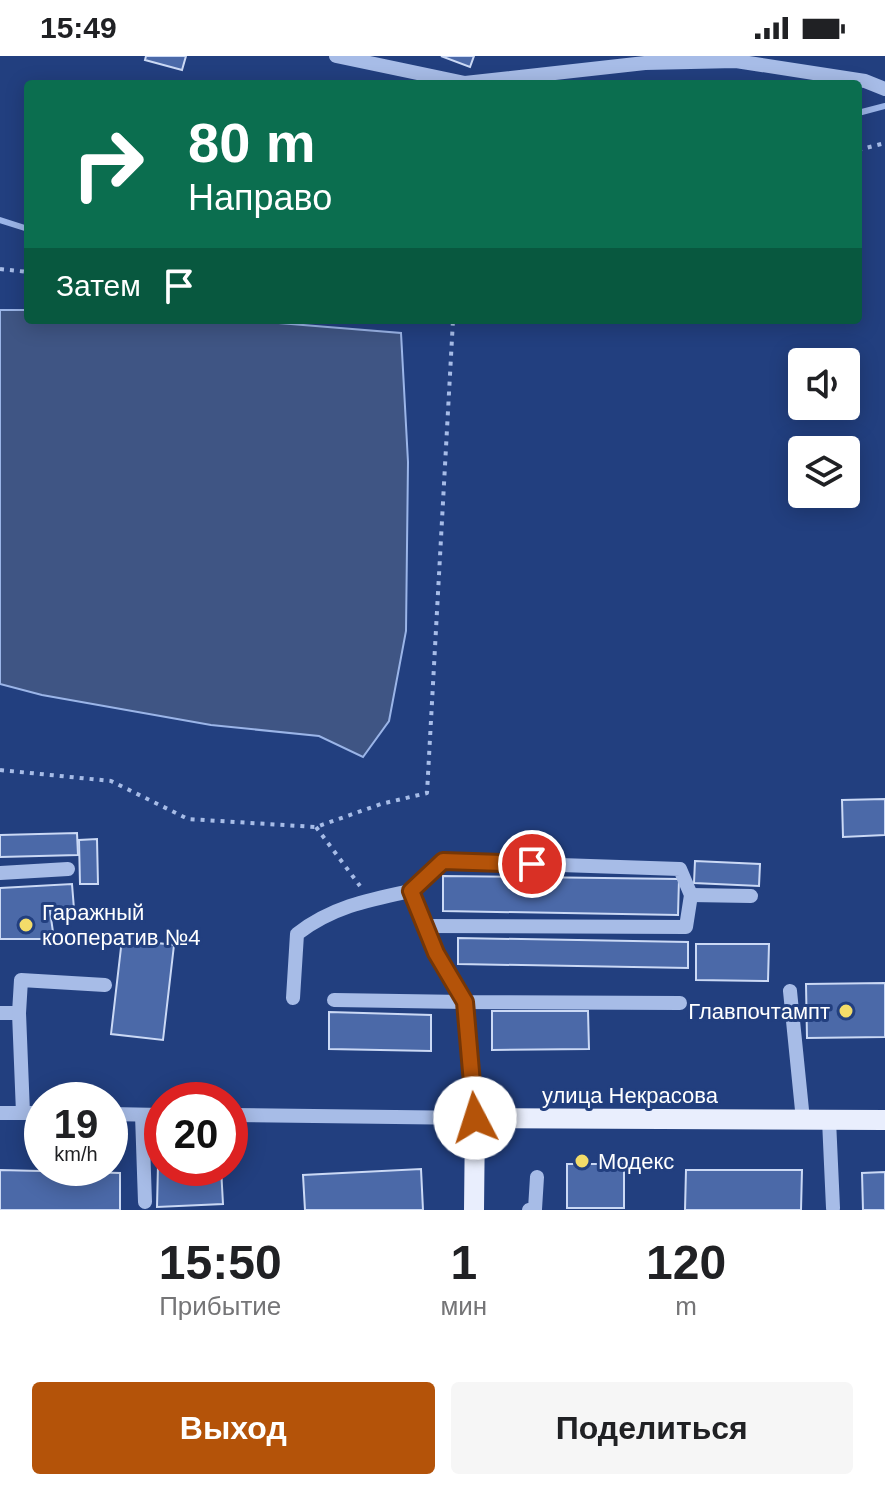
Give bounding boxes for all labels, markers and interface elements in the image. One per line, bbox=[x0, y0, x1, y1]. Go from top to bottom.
text: 15:49 bbox=[40, 11, 117, 44]
text: 80 m bbox=[188, 111, 316, 174]
icon: right bbox=[56, 112, 160, 216]
text: Направо bbox=[188, 177, 332, 218]
icon: arrive bbox=[157, 264, 201, 308]
text: Затем bbox=[56, 269, 141, 302]
map controls bbox=[788, 348, 860, 508]
button: sound bbox=[788, 348, 860, 420]
button: layers bbox=[788, 436, 860, 508]
pin bbox=[498, 830, 566, 898]
icon: arrive bbox=[510, 842, 554, 886]
place label: Гаражный кооператив №4 bbox=[42, 900, 200, 950]
marker: Гаражный кооператив №4 bbox=[17, 916, 35, 934]
place label: Главпочтампт bbox=[688, 999, 830, 1024]
marker: Главпочтампт bbox=[837, 1002, 855, 1020]
position arrow bbox=[433, 1076, 517, 1160]
speed limit sign: 20 bbox=[144, 1082, 248, 1186]
street label: улица Некрасова bbox=[542, 1083, 719, 1108]
text: 19 bbox=[54, 1102, 98, 1146]
text: km/h bbox=[54, 1143, 98, 1165]
place label: Модекс bbox=[598, 1149, 674, 1174]
marker: Модекс bbox=[573, 1152, 591, 1170]
text: 15:50 bbox=[159, 1236, 282, 1289]
text: 1 bbox=[450, 1236, 477, 1289]
text: 120 bbox=[646, 1236, 726, 1289]
text: Прибытие bbox=[159, 1291, 281, 1321]
text: мин bbox=[440, 1291, 487, 1321]
text: m bbox=[675, 1291, 697, 1321]
button: Выход bbox=[32, 1382, 435, 1474]
button: Поделиться bbox=[451, 1382, 853, 1474]

